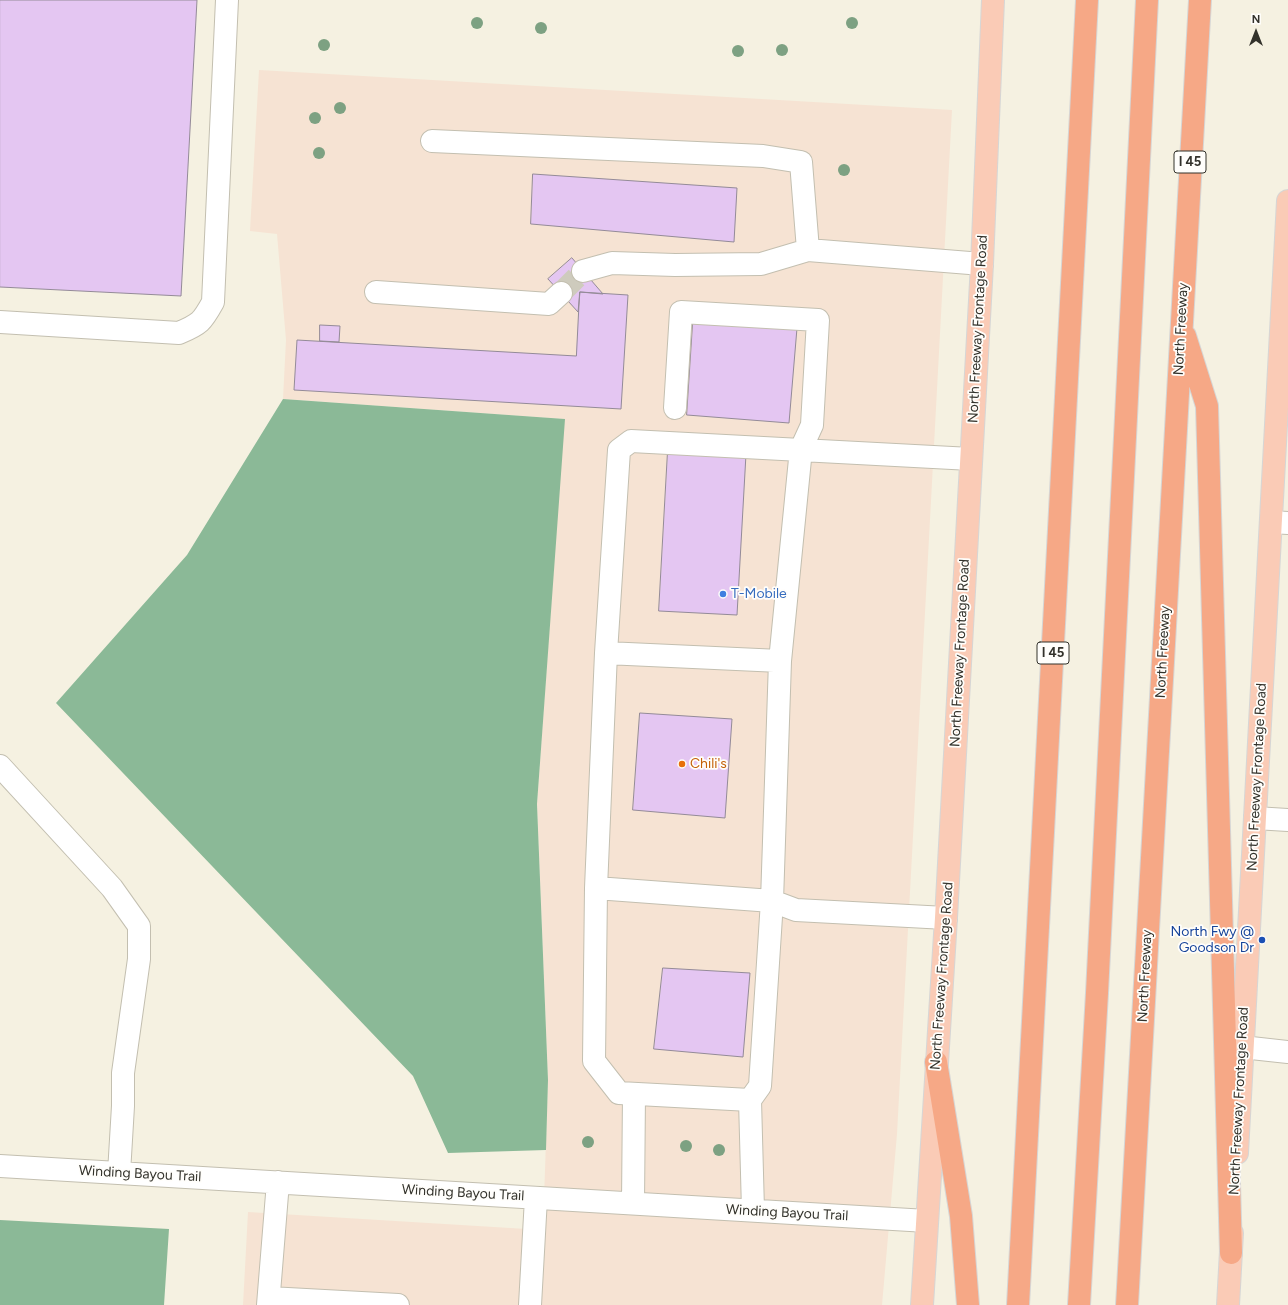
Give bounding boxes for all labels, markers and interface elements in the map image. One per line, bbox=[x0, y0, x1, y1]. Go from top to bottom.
north arrow bbox=[1236, 12, 1276, 52]
text: N bbox=[1252, 13, 1260, 26]
road number: I 45 bbox=[1174, 151, 1206, 173]
street label: North Freeway Frontage Road bbox=[965, 235, 991, 423]
street label: North Freeway bbox=[1170, 282, 1192, 376]
street label: North Freeway Frontage Road bbox=[947, 559, 973, 747]
place label: T-Mobile bbox=[731, 586, 787, 602]
marker: T-Mobile bbox=[718, 589, 728, 599]
street label: North Freeway bbox=[1152, 605, 1174, 699]
road number: I 45 bbox=[1037, 642, 1069, 664]
street label: North Freeway Frontage Road bbox=[1244, 683, 1270, 871]
place label: Chili's bbox=[690, 756, 727, 772]
marker: Chili's bbox=[677, 759, 687, 769]
street label: North Freeway Frontage Road bbox=[927, 882, 957, 1070]
place label: North Fwy @ Goodson Dr bbox=[1171, 924, 1254, 956]
street label: North Freeway bbox=[1134, 929, 1156, 1023]
marker: North Fwy @ Goodson Dr bbox=[1257, 935, 1267, 945]
street label: North Freeway Frontage Road bbox=[1226, 1007, 1252, 1195]
street label: Winding Bayou Trail bbox=[78, 1162, 202, 1186]
street label: Winding Bayou Trail bbox=[401, 1181, 525, 1205]
street label: Winding Bayou Trail bbox=[725, 1201, 849, 1225]

